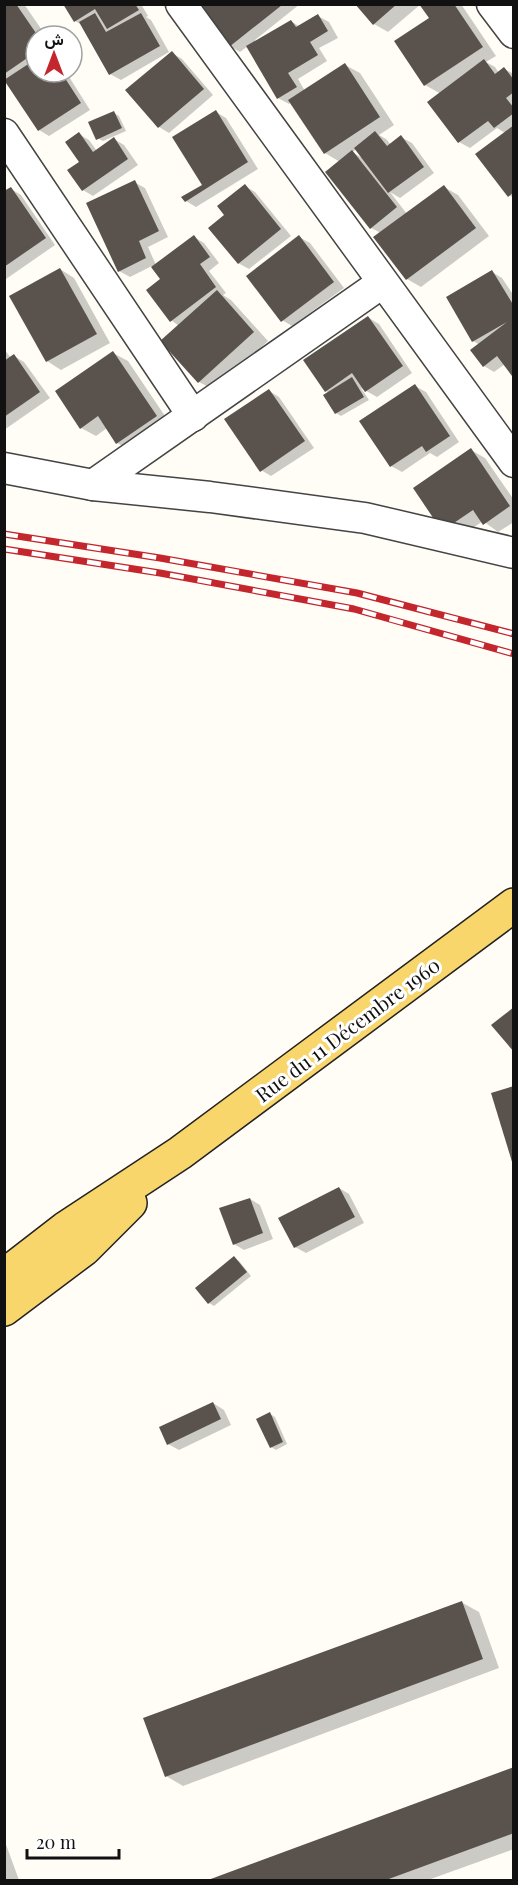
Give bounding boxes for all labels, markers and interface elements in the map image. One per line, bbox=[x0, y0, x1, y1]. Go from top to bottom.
north arrow bbox=[24, 24, 84, 84]
text: ش bbox=[44, 28, 64, 49]
street label: Rue du 11 Décembre 1960 bbox=[249, 951, 445, 1107]
scale bar bbox=[27, 1822, 118, 1860]
text: 20 m bbox=[36, 1830, 76, 1854]

